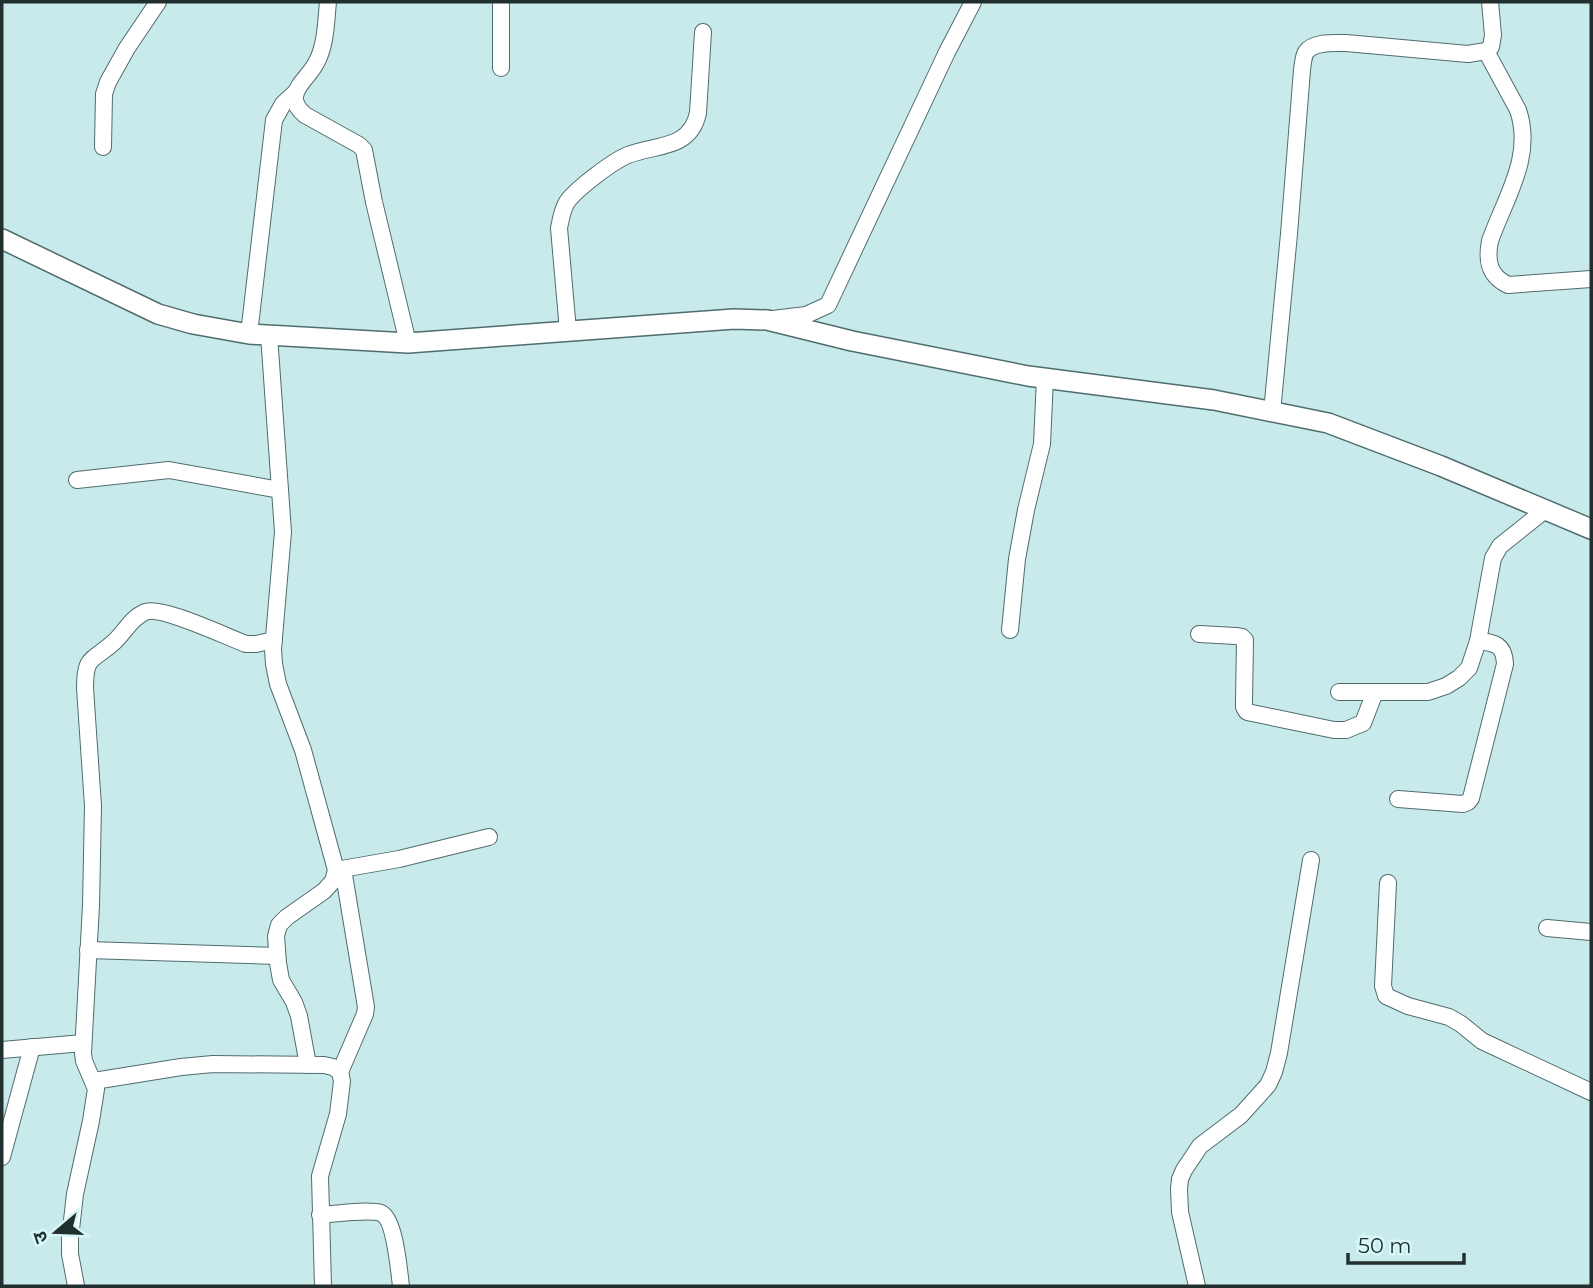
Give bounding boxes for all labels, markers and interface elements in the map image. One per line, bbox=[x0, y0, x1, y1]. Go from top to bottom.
north arrow bbox=[21, 1197, 91, 1267]
scale bar bbox=[1348, 1222, 1464, 1266]
text: उ bbox=[27, 1228, 53, 1246]
text: 50 m bbox=[1358, 1233, 1412, 1258]

